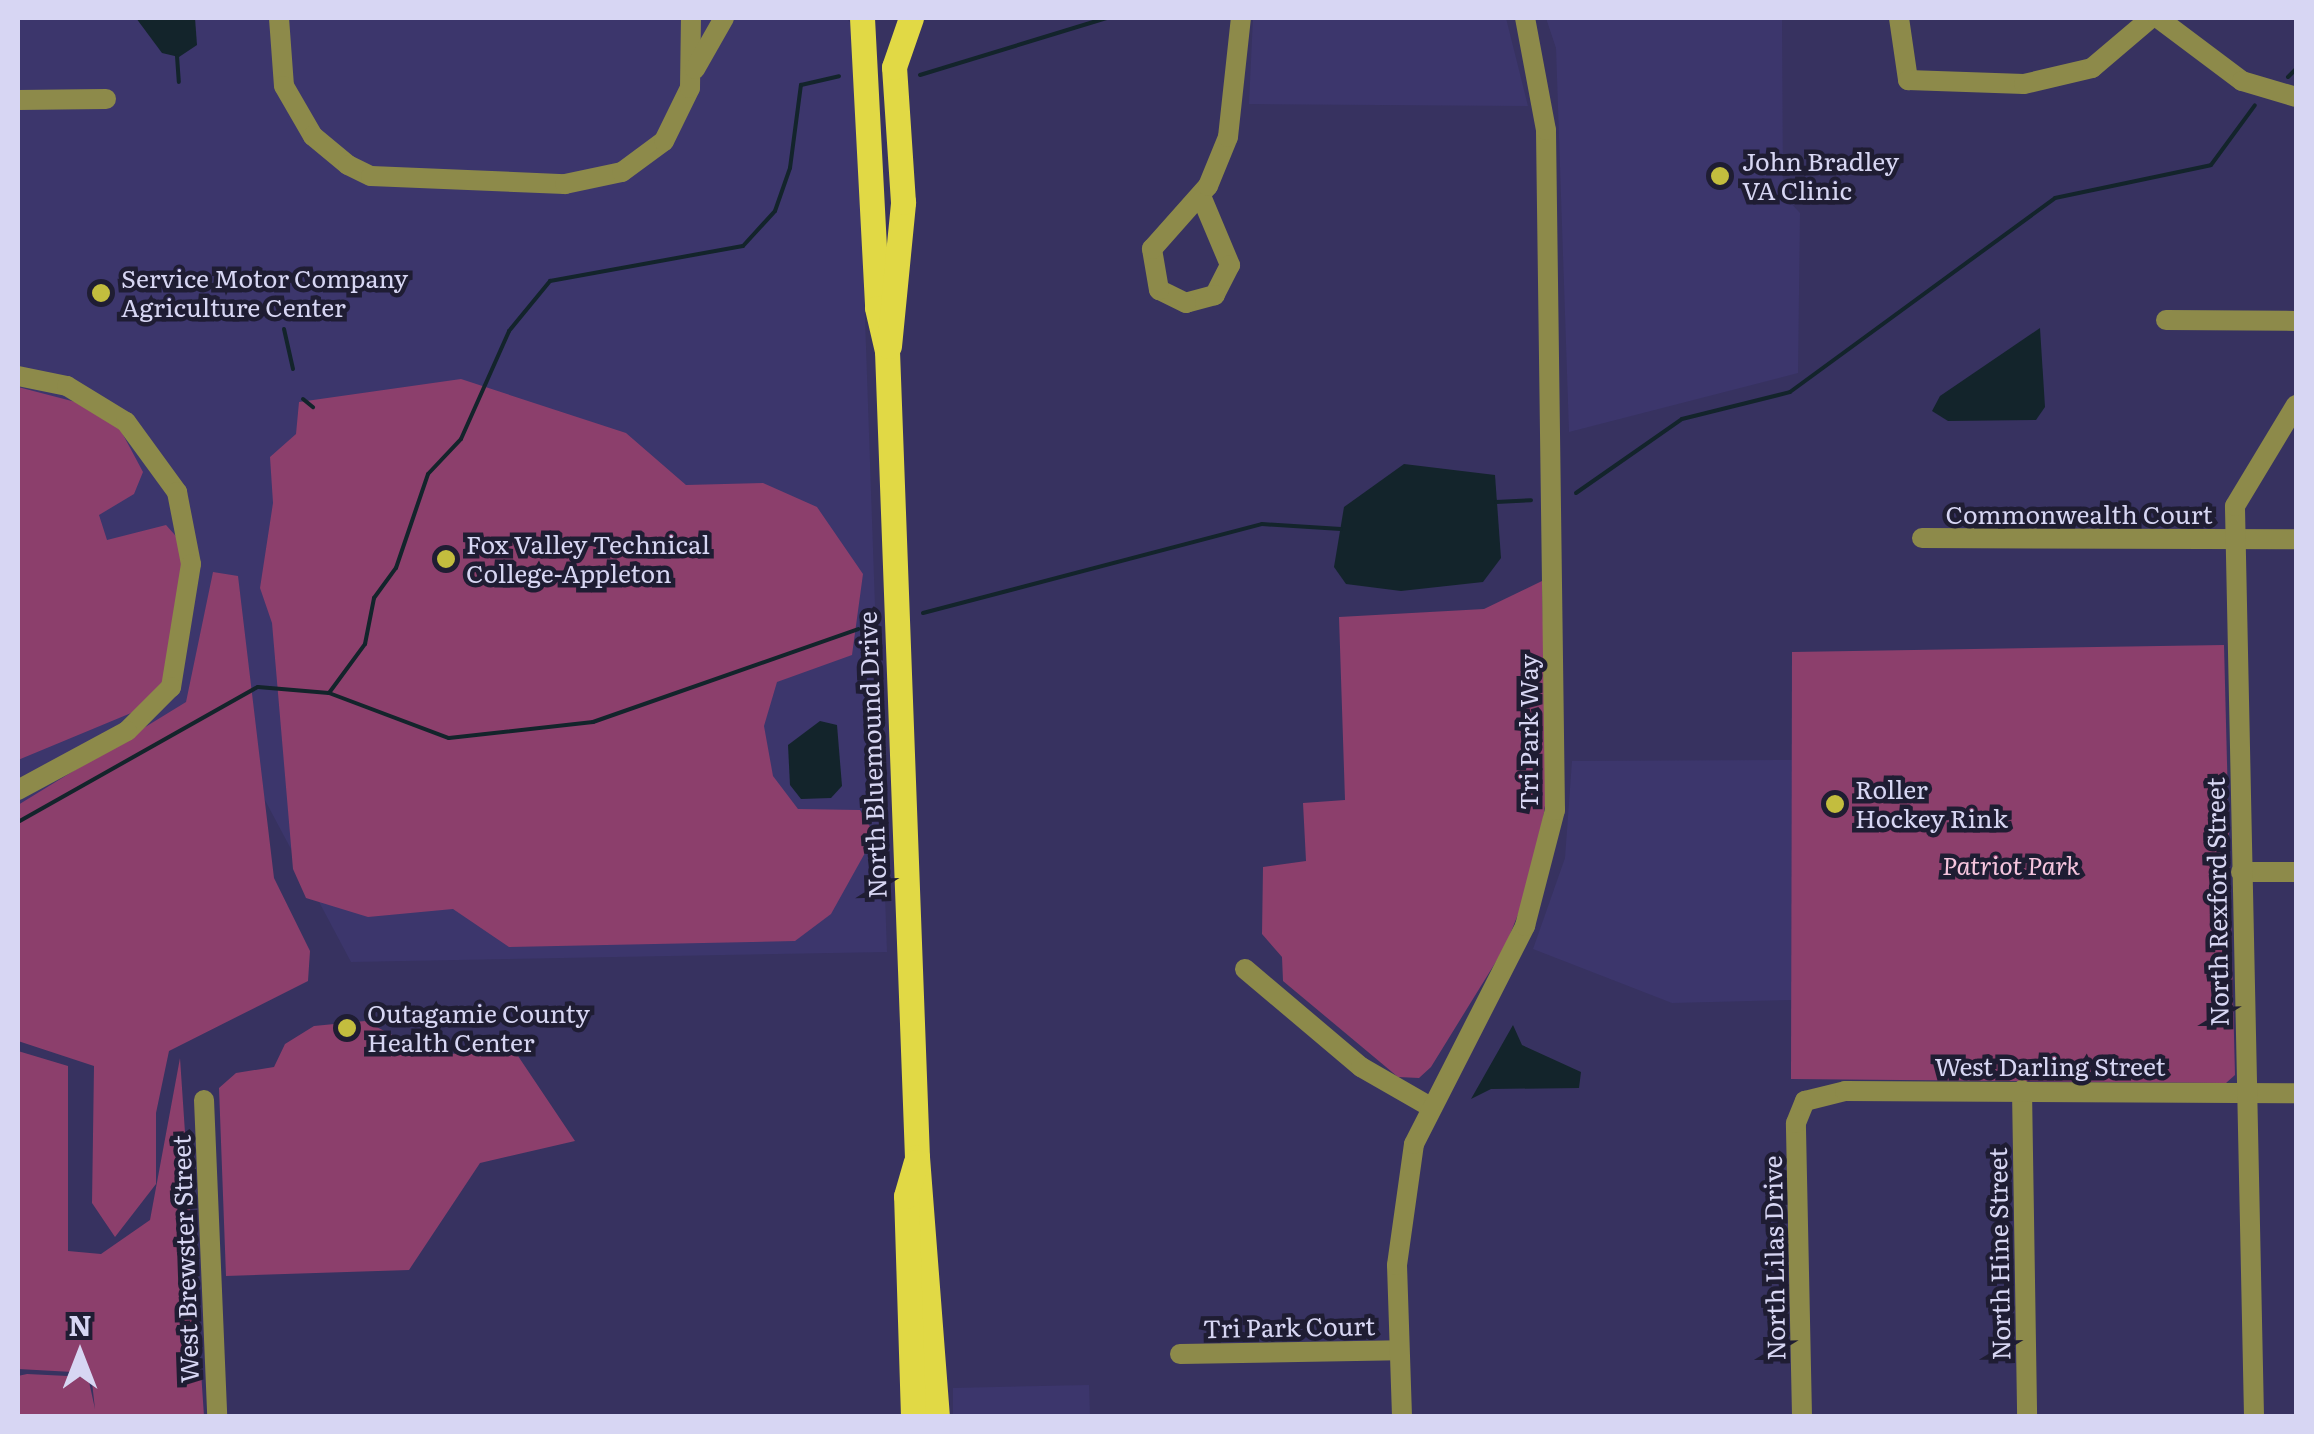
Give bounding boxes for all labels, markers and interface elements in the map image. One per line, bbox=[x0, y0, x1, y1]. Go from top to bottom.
place label: John Bradley VA Clinic bbox=[1742, 147, 1899, 206]
marker: John Bradley VA Clinic bbox=[1707, 163, 1733, 189]
place label: Service Motor Company Agriculture Center bbox=[121, 264, 408, 323]
marker: Service Motor Company Agriculture Center bbox=[90, 282, 112, 304]
street label: Commonwealth Court bbox=[1945, 499, 2213, 529]
place label: Fox Valley Technical College-Appleton bbox=[466, 530, 710, 589]
marker: Fox Valley Technical College-Appleton bbox=[435, 548, 457, 570]
street label: North Bluemound Drive bbox=[852, 611, 892, 899]
street label: Tri Park Way bbox=[1513, 654, 1543, 810]
place label: Roller Hockey Rink bbox=[1855, 775, 2008, 834]
street label: North Rexford Street bbox=[2200, 777, 2234, 1027]
marker: Roller Hockey Rink bbox=[1824, 793, 1846, 815]
park label: Patriot Park bbox=[1942, 850, 2080, 880]
place label: Outagamie County Health Center bbox=[367, 999, 590, 1058]
marker: Outagamie County Health Center bbox=[336, 1017, 358, 1039]
street label: West Darling Street bbox=[1934, 1051, 2166, 1081]
street label: West Brewster Street bbox=[166, 1135, 204, 1383]
street label: North Hine Street bbox=[1982, 1147, 2016, 1361]
street label: North Lilas Drive bbox=[1757, 1155, 1791, 1361]
text: N bbox=[68, 1303, 92, 1345]
north arrow bbox=[30, 1304, 130, 1404]
street label: Tri Park Court bbox=[1202, 1310, 1376, 1344]

